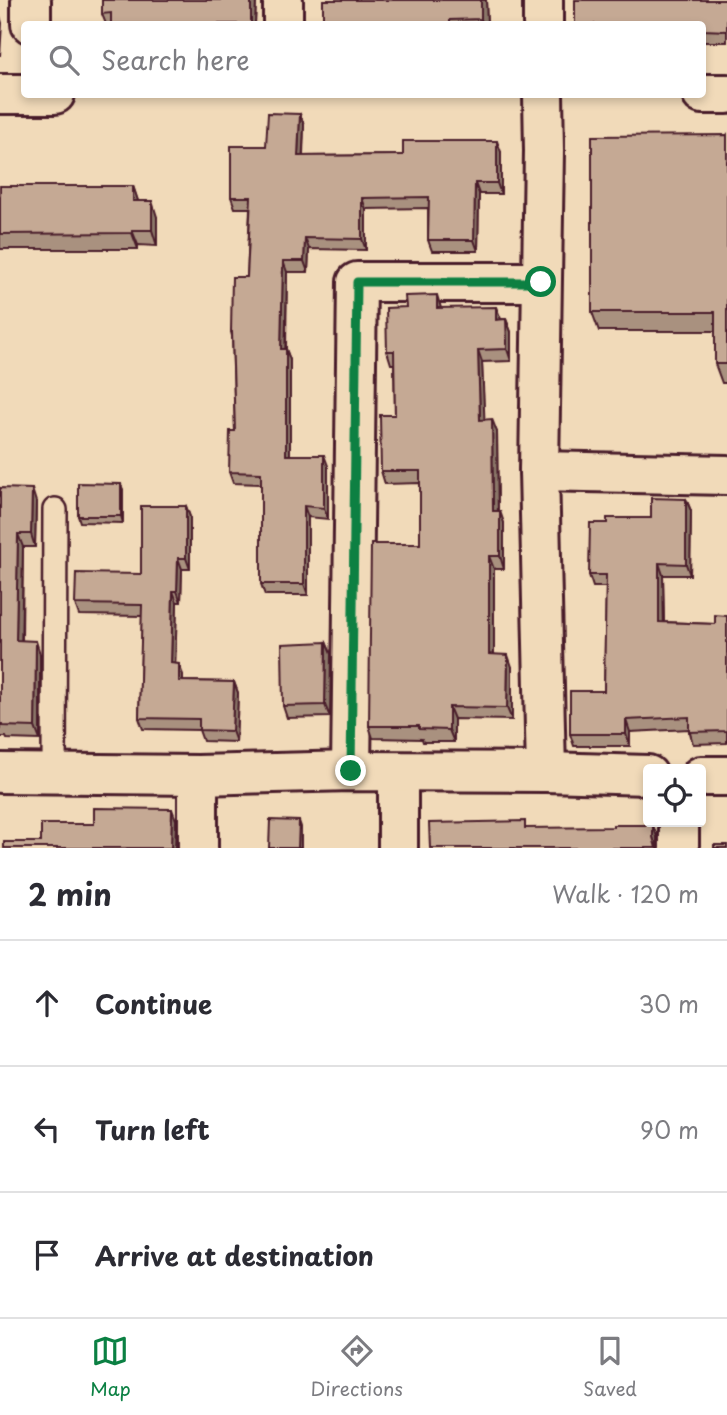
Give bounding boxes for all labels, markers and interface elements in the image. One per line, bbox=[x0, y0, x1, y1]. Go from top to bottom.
search box bbox=[21, 21, 706, 98]
text: Search here bbox=[101, 40, 250, 79]
icon: search bbox=[45, 41, 83, 79]
route start bbox=[525, 266, 556, 297]
route end bbox=[335, 755, 366, 786]
map controls bbox=[643, 764, 706, 827]
button: locate bbox=[643, 764, 706, 827]
text: 2 min bbox=[28, 871, 112, 916]
text: Walk · 120 m bbox=[552, 876, 699, 911]
icon: ahead bbox=[28, 984, 66, 1022]
text: Continue bbox=[95, 984, 212, 1023]
text: 30 m bbox=[638, 986, 699, 1021]
icon: left bbox=[28, 1110, 66, 1148]
text: Turn left bbox=[95, 1110, 210, 1149]
text: 90 m bbox=[640, 1112, 699, 1147]
icon: arrive bbox=[28, 1236, 66, 1274]
text: Arrive at destination bbox=[95, 1236, 374, 1275]
tab: Map bbox=[90, 1332, 131, 1402]
tab: Directions bbox=[311, 1332, 403, 1402]
tab: Saved bbox=[583, 1332, 637, 1402]

